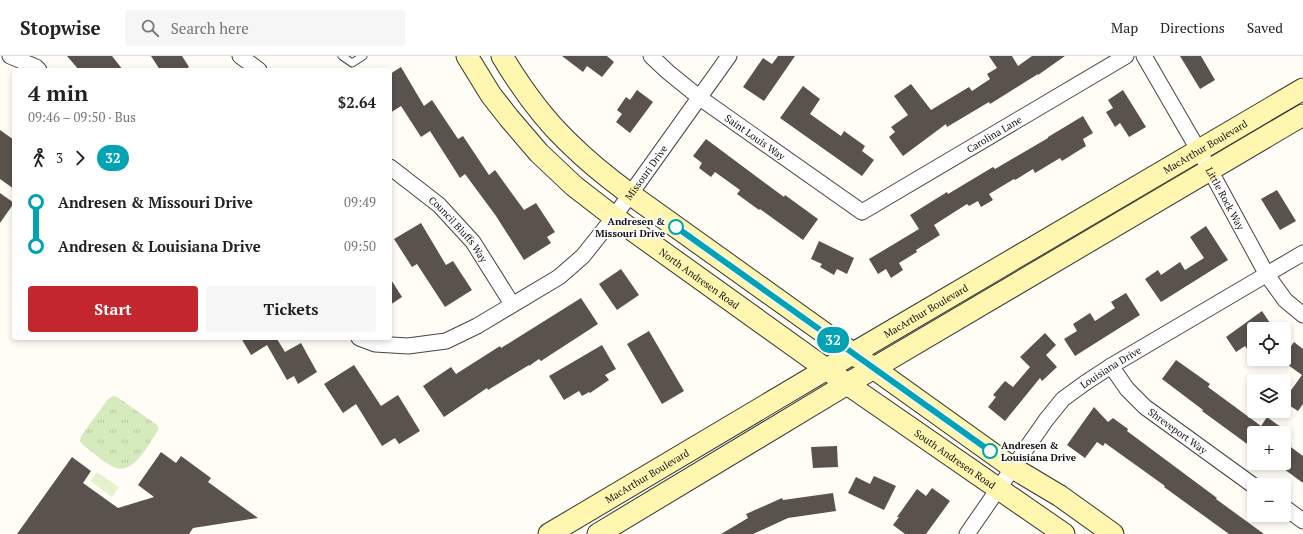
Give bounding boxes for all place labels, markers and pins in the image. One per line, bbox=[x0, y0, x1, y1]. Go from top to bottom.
place label: Andresen & Missouri Drive bbox=[595, 215, 666, 240]
marker: Andresen & Missouri Drive bbox=[668, 219, 684, 235]
place label: Andresen & Louisiana Drive bbox=[1001, 439, 1077, 464]
marker: Andresen & Louisiana Drive bbox=[982, 443, 998, 459]

